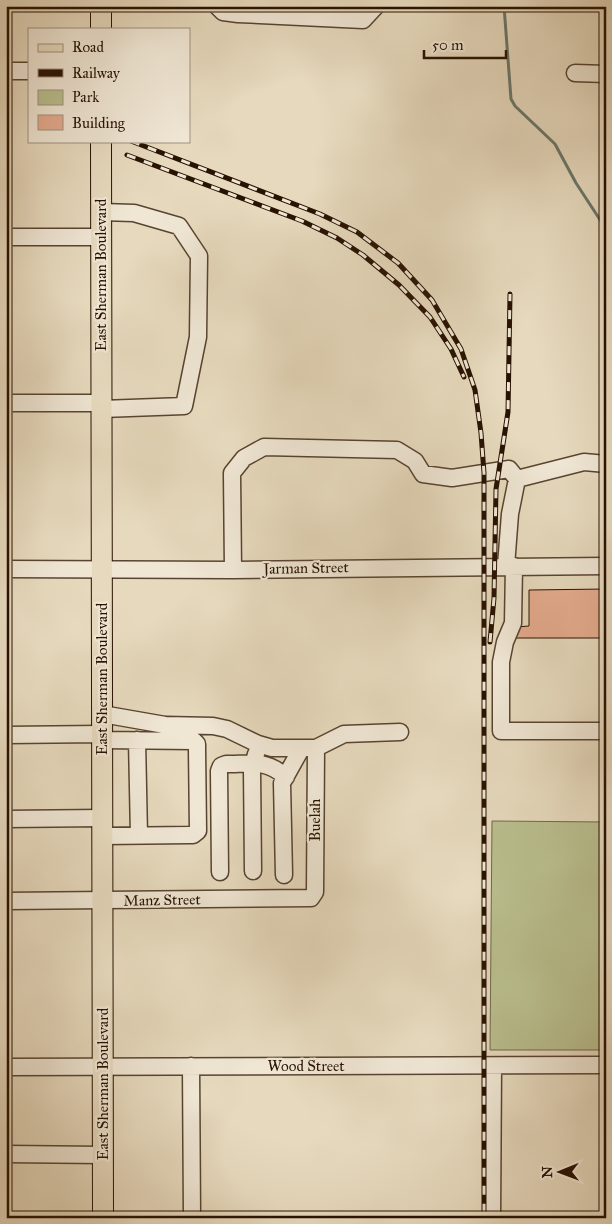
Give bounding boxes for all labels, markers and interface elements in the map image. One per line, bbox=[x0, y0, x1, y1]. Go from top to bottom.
legend bbox=[28, 28, 190, 142]
scale bar bbox=[424, 28, 507, 60]
text: 50 m bbox=[432, 36, 464, 54]
text: Road bbox=[72, 38, 104, 56]
text: Railway bbox=[72, 64, 121, 82]
text: Park bbox=[72, 88, 99, 106]
text: Building bbox=[72, 114, 126, 132]
street label: East Sherman Boulevard bbox=[92, 198, 110, 351]
street label: Jarman Street bbox=[261, 558, 349, 579]
street label: East Sherman Boulevard bbox=[93, 602, 111, 755]
street label: Buelah bbox=[306, 798, 324, 841]
street label: Manz Street bbox=[123, 890, 202, 910]
street label: East Sherman Boulevard bbox=[94, 1007, 112, 1160]
street label: Wood Street bbox=[268, 1057, 345, 1075]
north arrow bbox=[534, 1146, 584, 1196]
text: N bbox=[539, 1166, 556, 1178]

